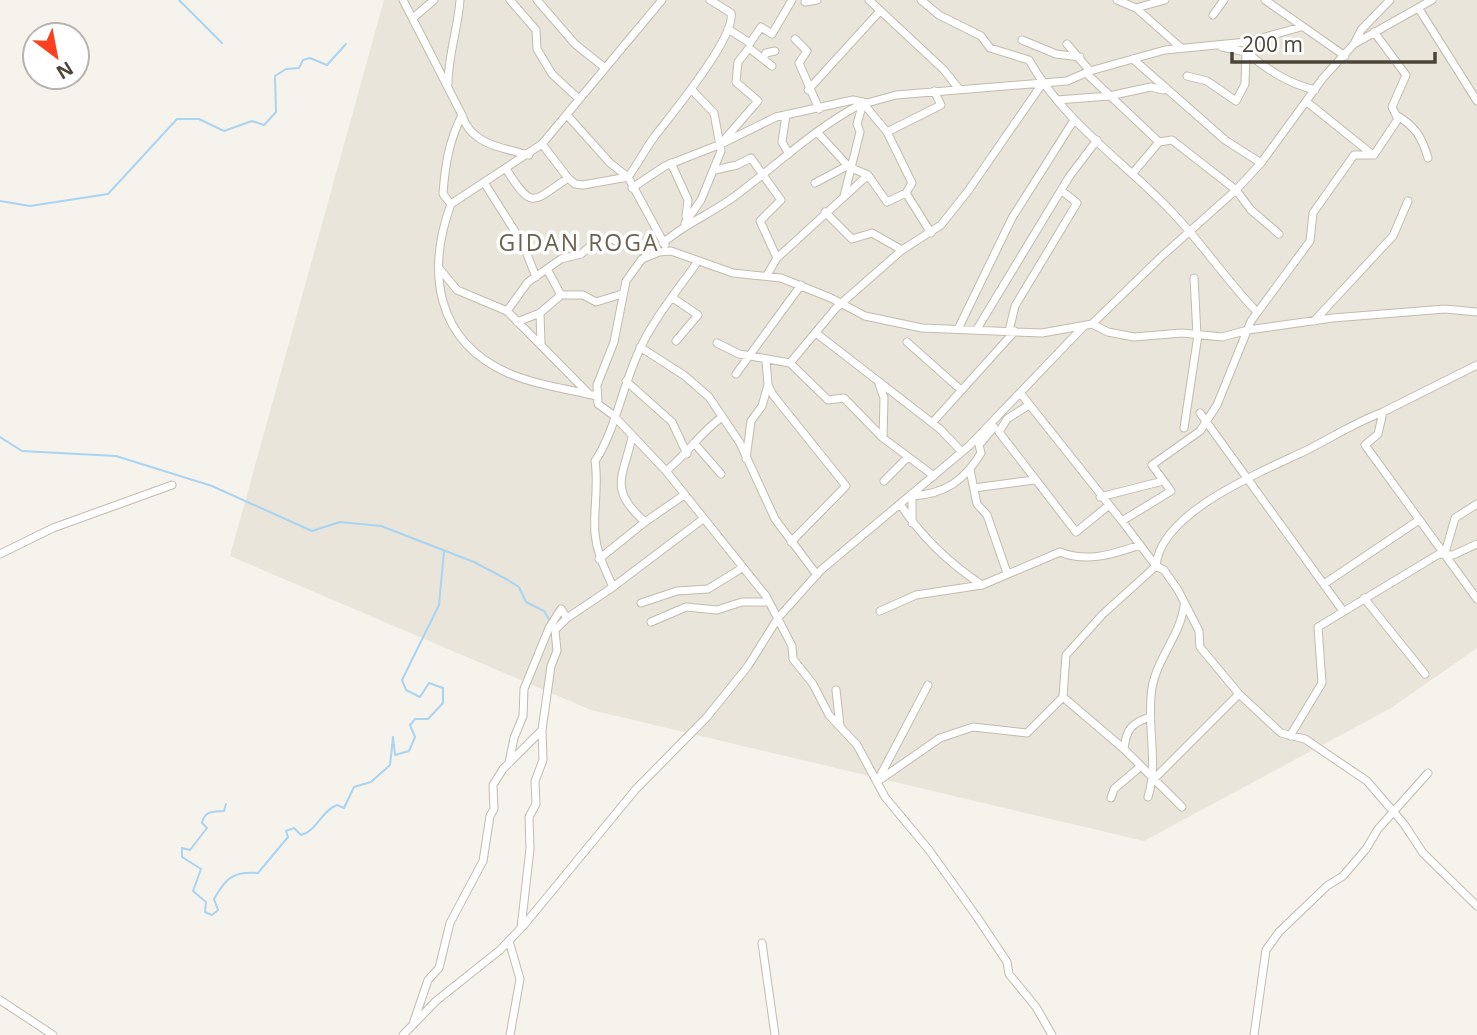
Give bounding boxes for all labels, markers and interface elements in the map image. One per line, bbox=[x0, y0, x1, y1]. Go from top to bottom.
north arrow bbox=[21, 21, 91, 91]
scale bar bbox=[1232, 21, 1435, 65]
text: 200 m bbox=[1242, 30, 1303, 58]
text: N bbox=[52, 55, 78, 86]
district label: GIDAN ROGA bbox=[498, 226, 660, 258]

